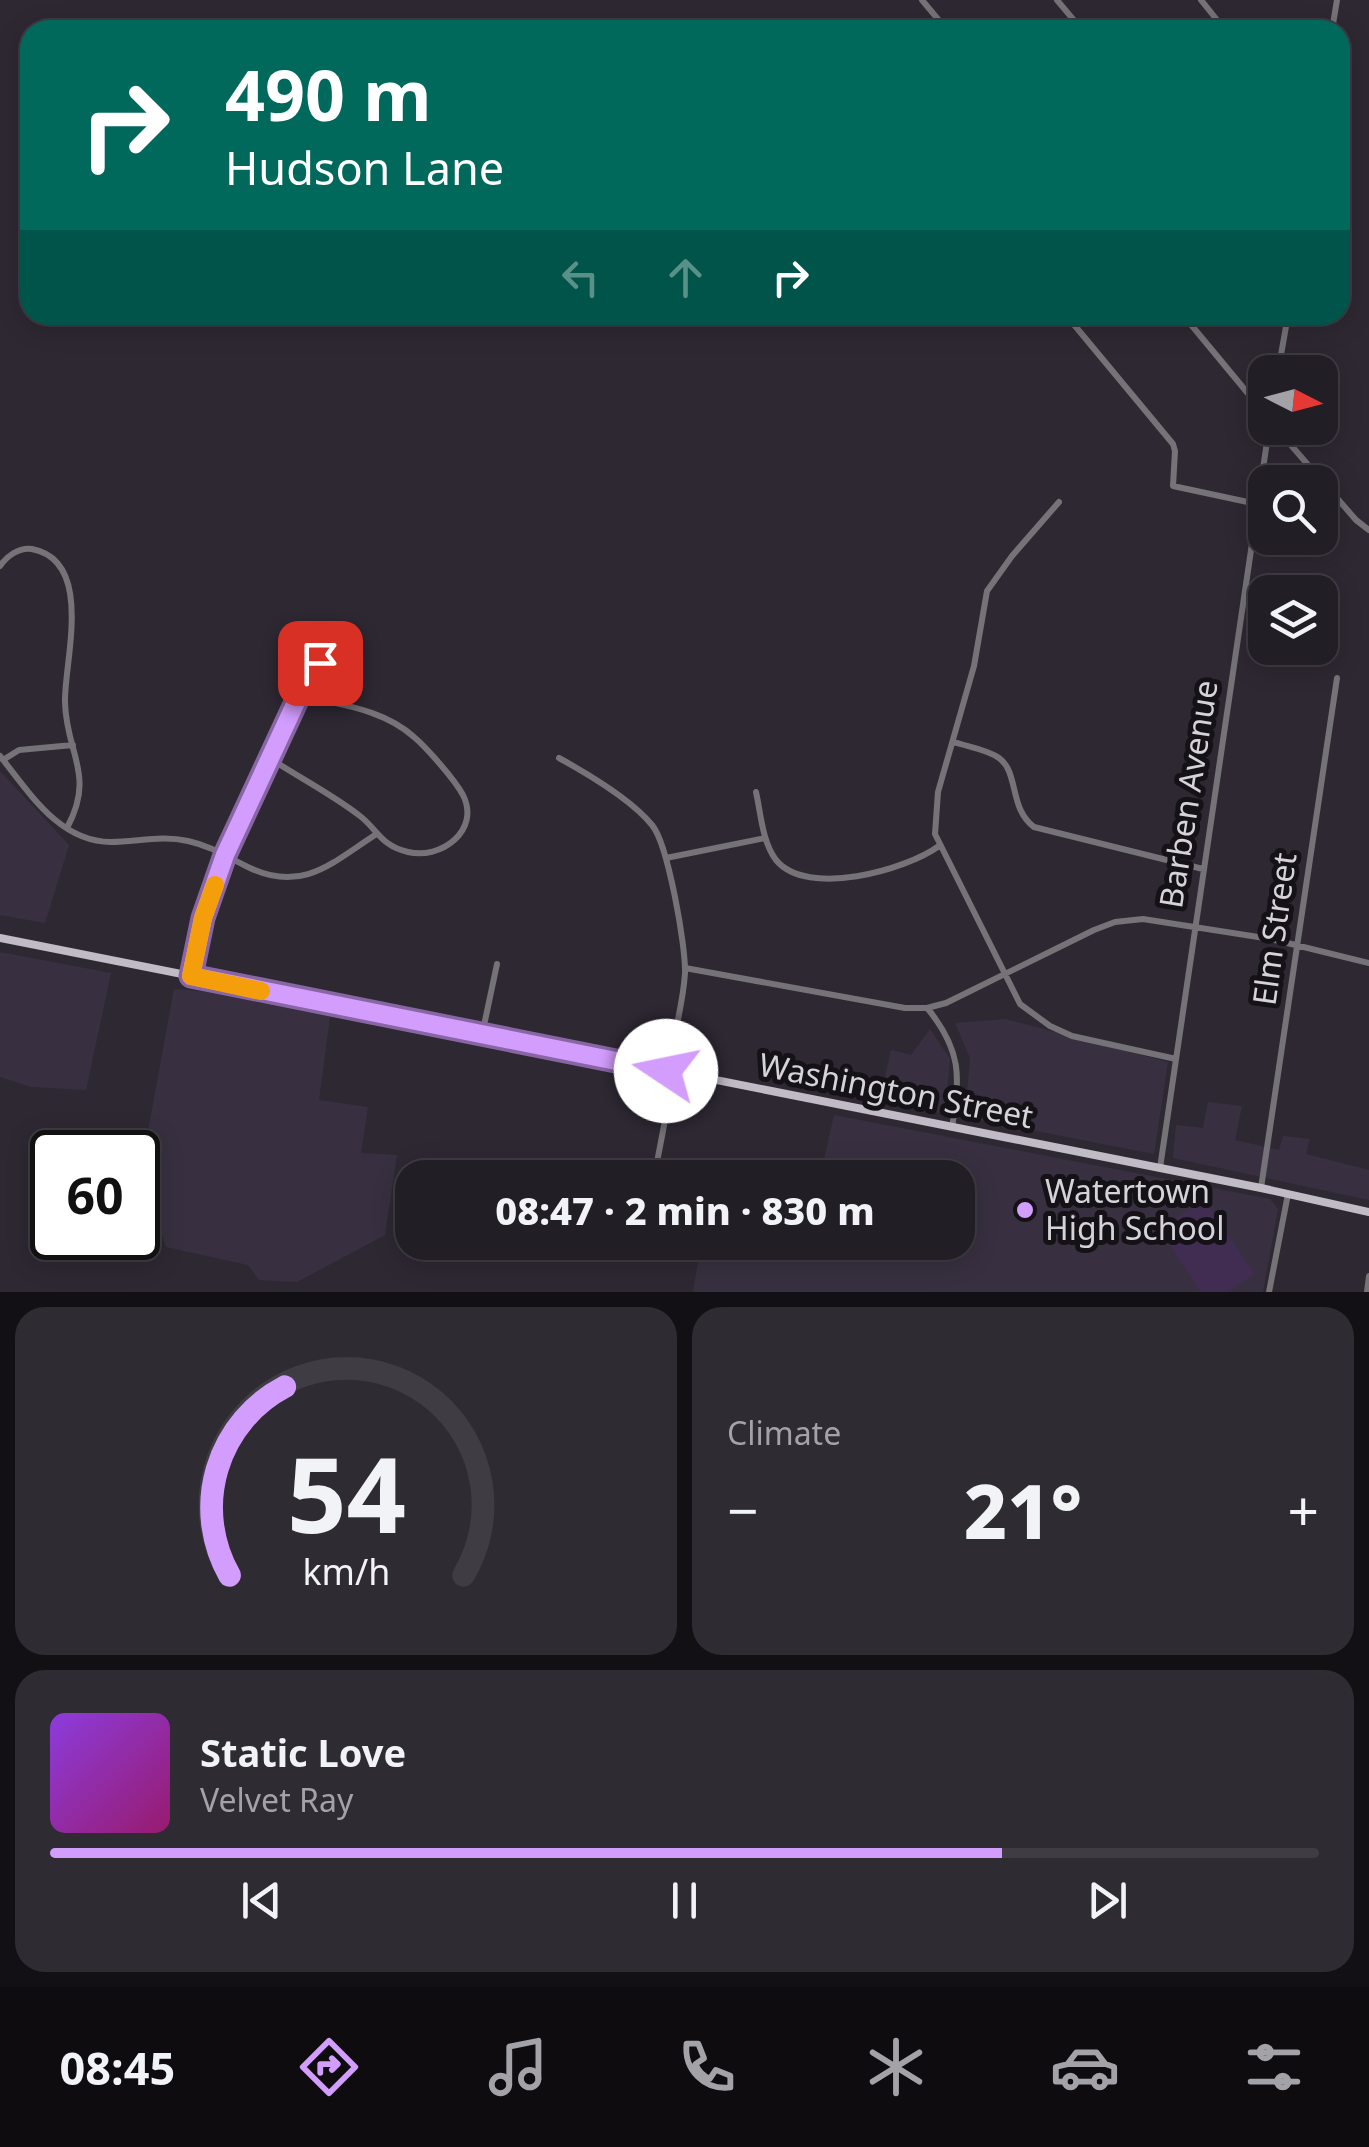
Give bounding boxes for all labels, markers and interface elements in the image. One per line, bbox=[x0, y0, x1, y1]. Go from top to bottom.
text: 490 m bbox=[225, 46, 432, 142]
icon: right bbox=[60, 60, 190, 190]
text: Hudson Lane bbox=[225, 137, 504, 198]
icon: left bbox=[553, 250, 608, 305]
icon: ahead bbox=[658, 250, 713, 305]
icon: right bbox=[763, 250, 818, 305]
north arrow bbox=[1248, 355, 1338, 445]
map controls bbox=[1248, 355, 1338, 665]
button: search bbox=[1248, 465, 1338, 555]
button: layers bbox=[1248, 575, 1338, 665]
pin bbox=[278, 621, 363, 706]
icon: arrive bbox=[293, 636, 348, 691]
street label: Barben Avenue bbox=[1148, 677, 1227, 911]
street label: Elm Street bbox=[1242, 850, 1305, 1008]
position arrow bbox=[614, 1019, 718, 1123]
street label: Washington Street bbox=[756, 1042, 1037, 1137]
speed limit sign: 60 bbox=[30, 1130, 160, 1260]
place label: Watertown High School bbox=[1045, 1169, 1224, 1249]
text: 08:47 · 2 min · 830 m bbox=[495, 1184, 875, 1236]
marker: Watertown High School bbox=[1014, 1199, 1036, 1221]
text: Climate bbox=[727, 1411, 841, 1454]
text: 54 bbox=[287, 1422, 405, 1563]
text: 21° bbox=[964, 1459, 1082, 1561]
text: − bbox=[727, 1472, 758, 1547]
text: + bbox=[1288, 1472, 1319, 1547]
text: km/h bbox=[302, 1547, 390, 1595]
text: Static Love bbox=[200, 1726, 406, 1778]
text: Velvet Ray bbox=[200, 1778, 353, 1821]
icon: previous bbox=[234, 1873, 289, 1928]
icon: pause bbox=[657, 1873, 712, 1928]
icon: next bbox=[1080, 1873, 1135, 1928]
icon: directions bbox=[294, 2032, 364, 2102]
icon: music bbox=[483, 2032, 553, 2102]
icon: phone bbox=[672, 2032, 742, 2102]
icon: climate bbox=[861, 2032, 931, 2102]
icon: car bbox=[1050, 2032, 1120, 2102]
icon: filters bbox=[1239, 2032, 1309, 2102]
text: 08:45 bbox=[60, 2037, 175, 2098]

